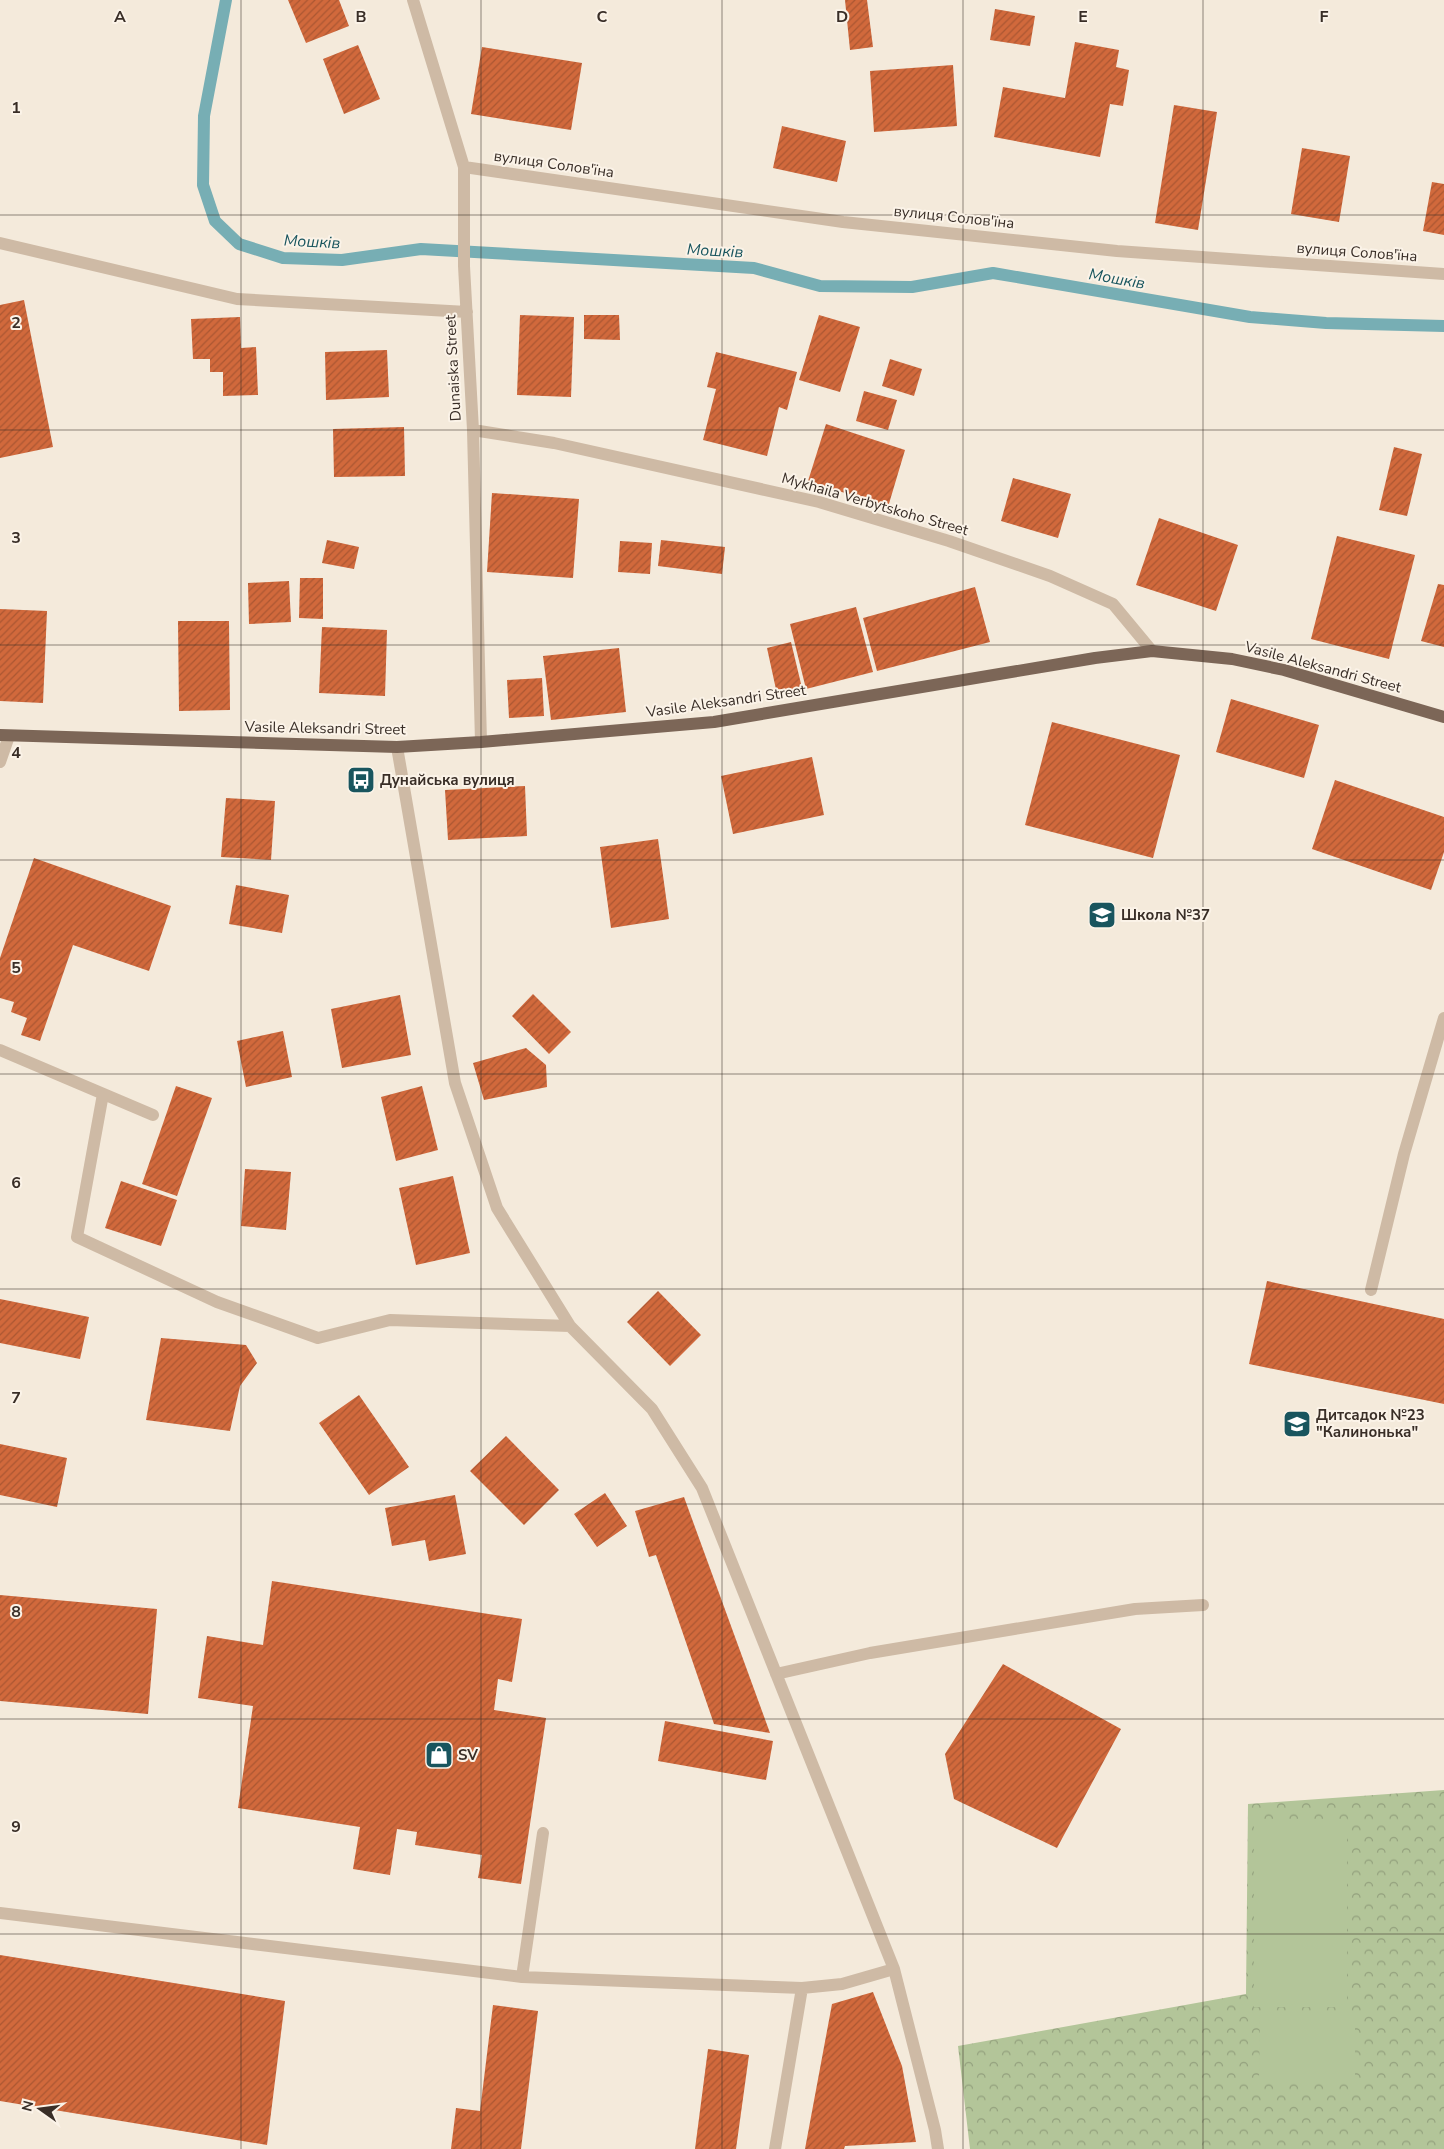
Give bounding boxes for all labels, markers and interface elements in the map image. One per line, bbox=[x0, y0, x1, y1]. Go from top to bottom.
text: A bbox=[114, 6, 126, 28]
text: B bbox=[355, 6, 367, 28]
text: C bbox=[597, 6, 608, 28]
text: D bbox=[836, 6, 848, 28]
text: E bbox=[1078, 6, 1088, 28]
text: F bbox=[1320, 6, 1329, 28]
text: 1 bbox=[11, 97, 21, 119]
street label: вулиця Солов'їна bbox=[493, 146, 615, 182]
street label: вулиця Солов'їна bbox=[893, 201, 1015, 233]
water label: Мошків bbox=[283, 230, 341, 254]
street label: вулиця Солов'їна bbox=[1296, 238, 1418, 266]
water label: Мошків bbox=[686, 239, 744, 263]
water label: Мошків bbox=[1087, 263, 1147, 295]
text: 2 bbox=[11, 312, 21, 334]
street label: Dunaiska Street bbox=[440, 313, 466, 422]
street label: Mykhaila Verbytskoho Street bbox=[779, 468, 971, 540]
text: 3 bbox=[11, 527, 21, 549]
street label: Vasile Aleksandri Street bbox=[1242, 636, 1404, 698]
street label: Vasile Aleksandri Street bbox=[644, 680, 808, 722]
street label: Vasile Aleksandri Street bbox=[243, 717, 406, 739]
text: 4 bbox=[11, 742, 21, 764]
bus stop icon: Дунайська вулиця bbox=[346, 765, 376, 795]
place label: Дунайська вулиця bbox=[380, 770, 515, 790]
school or university icon: Школа №37 bbox=[1087, 900, 1117, 930]
place label: Школа №37 bbox=[1121, 905, 1210, 925]
text: 5 bbox=[11, 957, 21, 979]
text: 6 bbox=[11, 1172, 21, 1194]
text: 7 bbox=[11, 1387, 21, 1409]
place label: Дитсадок №23 "Калинонька" bbox=[1316, 1405, 1425, 1442]
school or university icon: Дитсадок №23 "Калинонька" bbox=[1282, 1409, 1312, 1439]
text: 8 bbox=[11, 1601, 21, 1623]
shop icon: SV bbox=[424, 1740, 454, 1770]
place label: SV bbox=[458, 1745, 478, 1765]
text: 9 bbox=[11, 1816, 21, 1838]
north arrow bbox=[15, 2084, 65, 2134]
text: N bbox=[17, 2099, 38, 2113]

